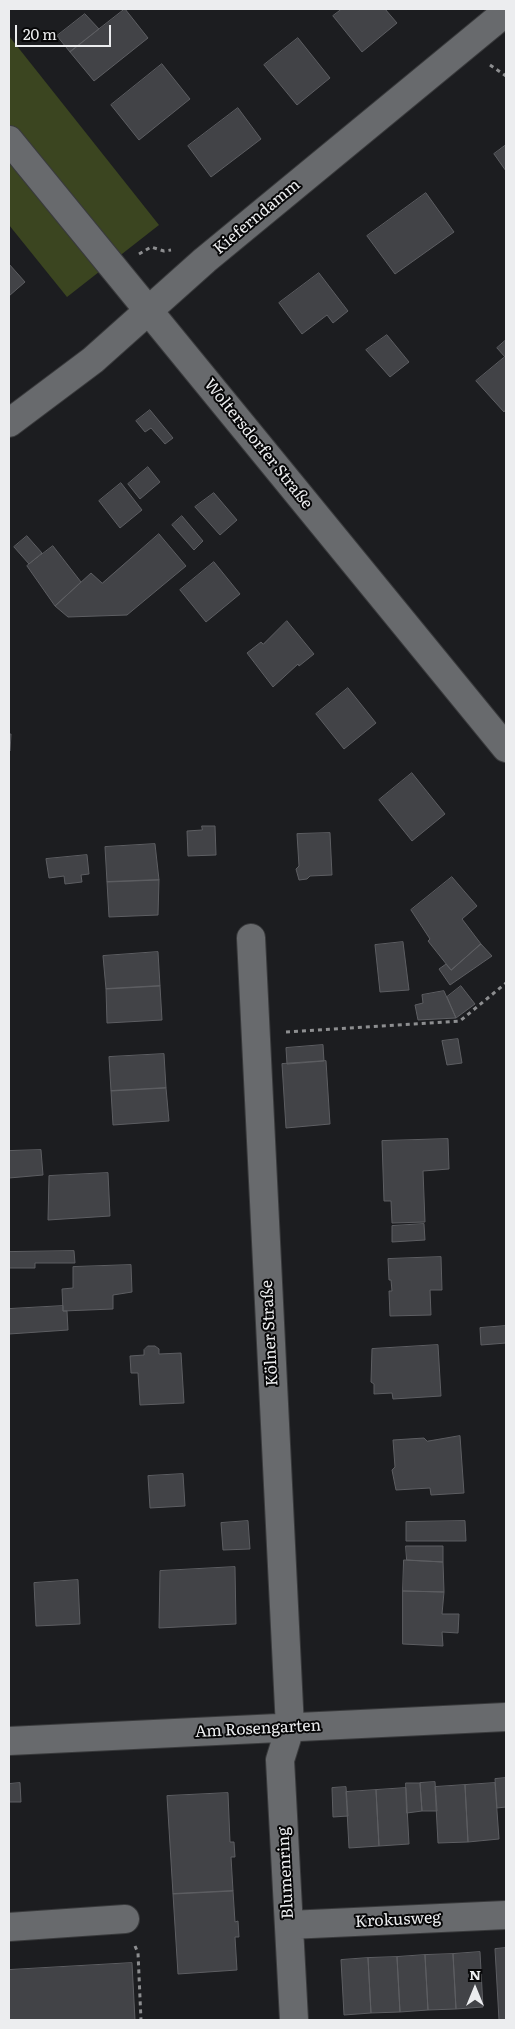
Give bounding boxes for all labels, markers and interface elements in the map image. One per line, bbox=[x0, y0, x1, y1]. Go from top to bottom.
scale bar bbox=[18, 15, 114, 47]
text: 20 m bbox=[23, 22, 57, 45]
street label: Kieferndamm bbox=[210, 175, 304, 259]
street label: Woltersdorfer Straße bbox=[200, 375, 316, 513]
street label: Kölner Straße bbox=[258, 1279, 282, 1387]
street label: Am Rosengarten bbox=[194, 1716, 322, 1742]
street label: Blumenring bbox=[274, 1826, 298, 1920]
street label: Krokusweg bbox=[354, 1908, 442, 1932]
north arrow bbox=[450, 1964, 500, 2014]
text: N bbox=[469, 1964, 481, 1984]

